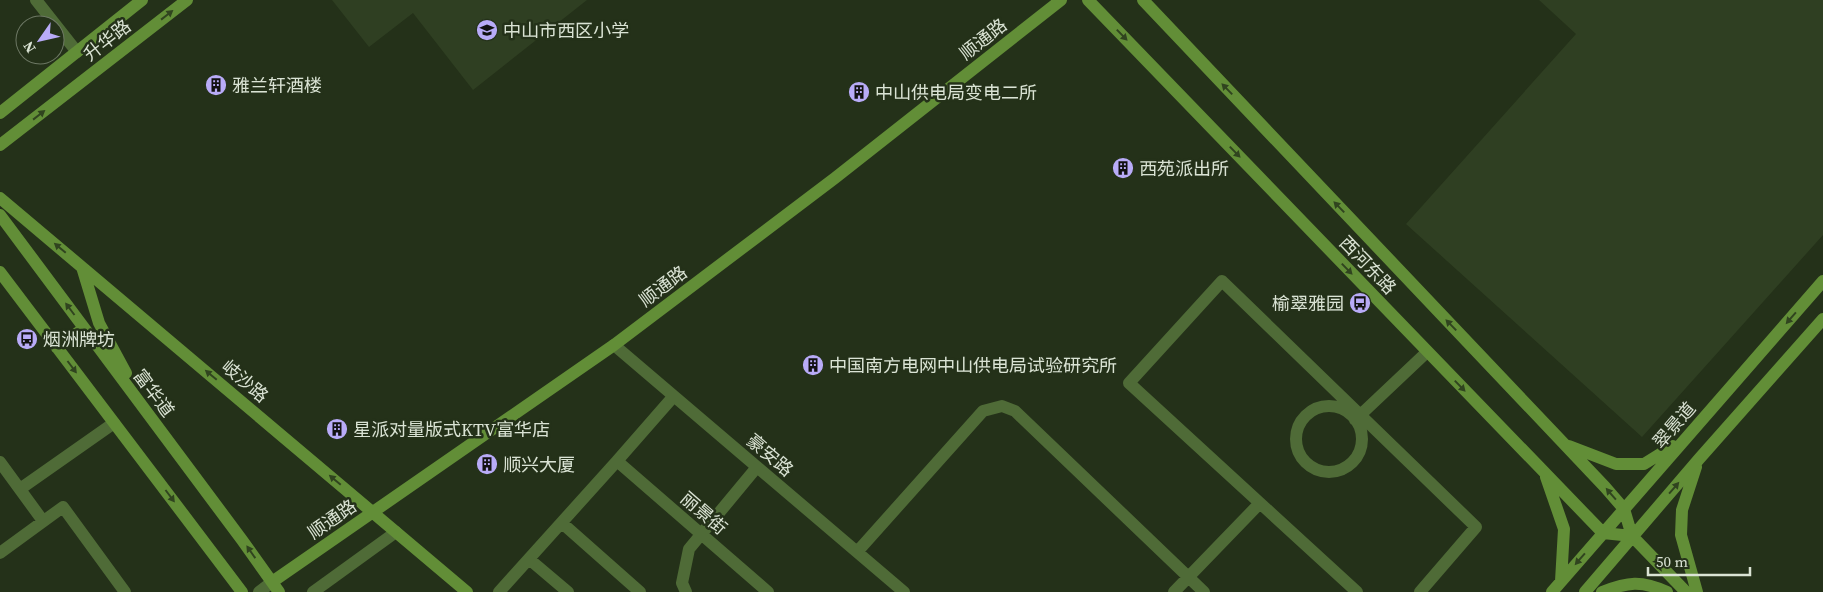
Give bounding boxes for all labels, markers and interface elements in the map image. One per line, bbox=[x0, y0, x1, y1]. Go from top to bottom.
one-way arrow bbox=[160, 10, 173, 21]
street label: 顺通路 bbox=[954, 13, 1012, 65]
street label: 升华路 bbox=[78, 14, 136, 66]
north arrow bbox=[15, 15, 65, 65]
school or university icon: 中山市西区小学 bbox=[475, 18, 499, 42]
place label: 中山市西区小学 bbox=[503, 18, 629, 43]
one-way arrow bbox=[1116, 29, 1128, 41]
text: N bbox=[18, 37, 40, 57]
building icon: 雅兰轩酒楼 bbox=[204, 73, 228, 97]
place label: 雅兰轩酒楼 bbox=[232, 73, 322, 98]
building icon: 中山供电局变电二所 bbox=[847, 80, 871, 104]
place label: 中山供电局变电二所 bbox=[875, 80, 1037, 105]
one-way arrow bbox=[1221, 83, 1233, 95]
one-way arrow bbox=[32, 110, 45, 121]
one-way arrow bbox=[1229, 146, 1241, 158]
building icon: 西苑派出所 bbox=[1111, 156, 1135, 180]
place label: 西苑派出所 bbox=[1139, 156, 1229, 181]
one-way arrow bbox=[1333, 201, 1345, 213]
street label: 西河东路 bbox=[1334, 230, 1402, 300]
one-way arrow bbox=[54, 242, 66, 254]
street label: 顺通路 bbox=[634, 260, 692, 312]
one-way arrow bbox=[1341, 263, 1353, 275]
place label: 榆翠雅园 bbox=[1272, 291, 1344, 316]
bus stop icon: 榆翠雅园 bbox=[1348, 291, 1372, 315]
one-way arrow bbox=[65, 302, 75, 316]
one-way arrow bbox=[1785, 311, 1797, 323]
one-way arrow bbox=[1445, 319, 1457, 331]
bus stop icon: 烟洲牌坊 bbox=[15, 327, 39, 351]
place label: 烟洲牌坊 bbox=[43, 327, 115, 352]
building icon: 中国南方电网中山供电局试验研究所 bbox=[801, 353, 825, 377]
place label: 中国南方电网中山供电局试验研究所 bbox=[829, 353, 1117, 378]
street label: 岐沙路 bbox=[216, 354, 274, 408]
one-way arrow bbox=[66, 360, 77, 373]
street label: 富华道 bbox=[128, 364, 180, 422]
one-way arrow bbox=[204, 370, 217, 381]
one-way arrow bbox=[1454, 380, 1466, 392]
street label: 翠景道 bbox=[1647, 396, 1701, 454]
building icon: 星派对量版式KTV富华店 bbox=[325, 417, 349, 441]
place label: 星派对量版式KTV富华店 bbox=[353, 417, 550, 442]
street label: 豪安路 bbox=[741, 428, 799, 482]
building icon: 顺兴大厦 bbox=[475, 452, 499, 476]
place label: 顺兴大厦 bbox=[503, 452, 575, 477]
one-way arrow bbox=[329, 475, 341, 486]
one-way arrow bbox=[1668, 482, 1679, 495]
street label: 丽景街 bbox=[675, 486, 733, 540]
one-way arrow bbox=[1605, 487, 1616, 500]
one-way arrow bbox=[164, 489, 175, 502]
street label: 顺通路 bbox=[303, 493, 361, 545]
scale bar bbox=[1648, 544, 1750, 576]
one-way arrow bbox=[246, 545, 256, 559]
text: 50 m bbox=[1656, 551, 1688, 572]
one-way arrow bbox=[1575, 552, 1586, 565]

